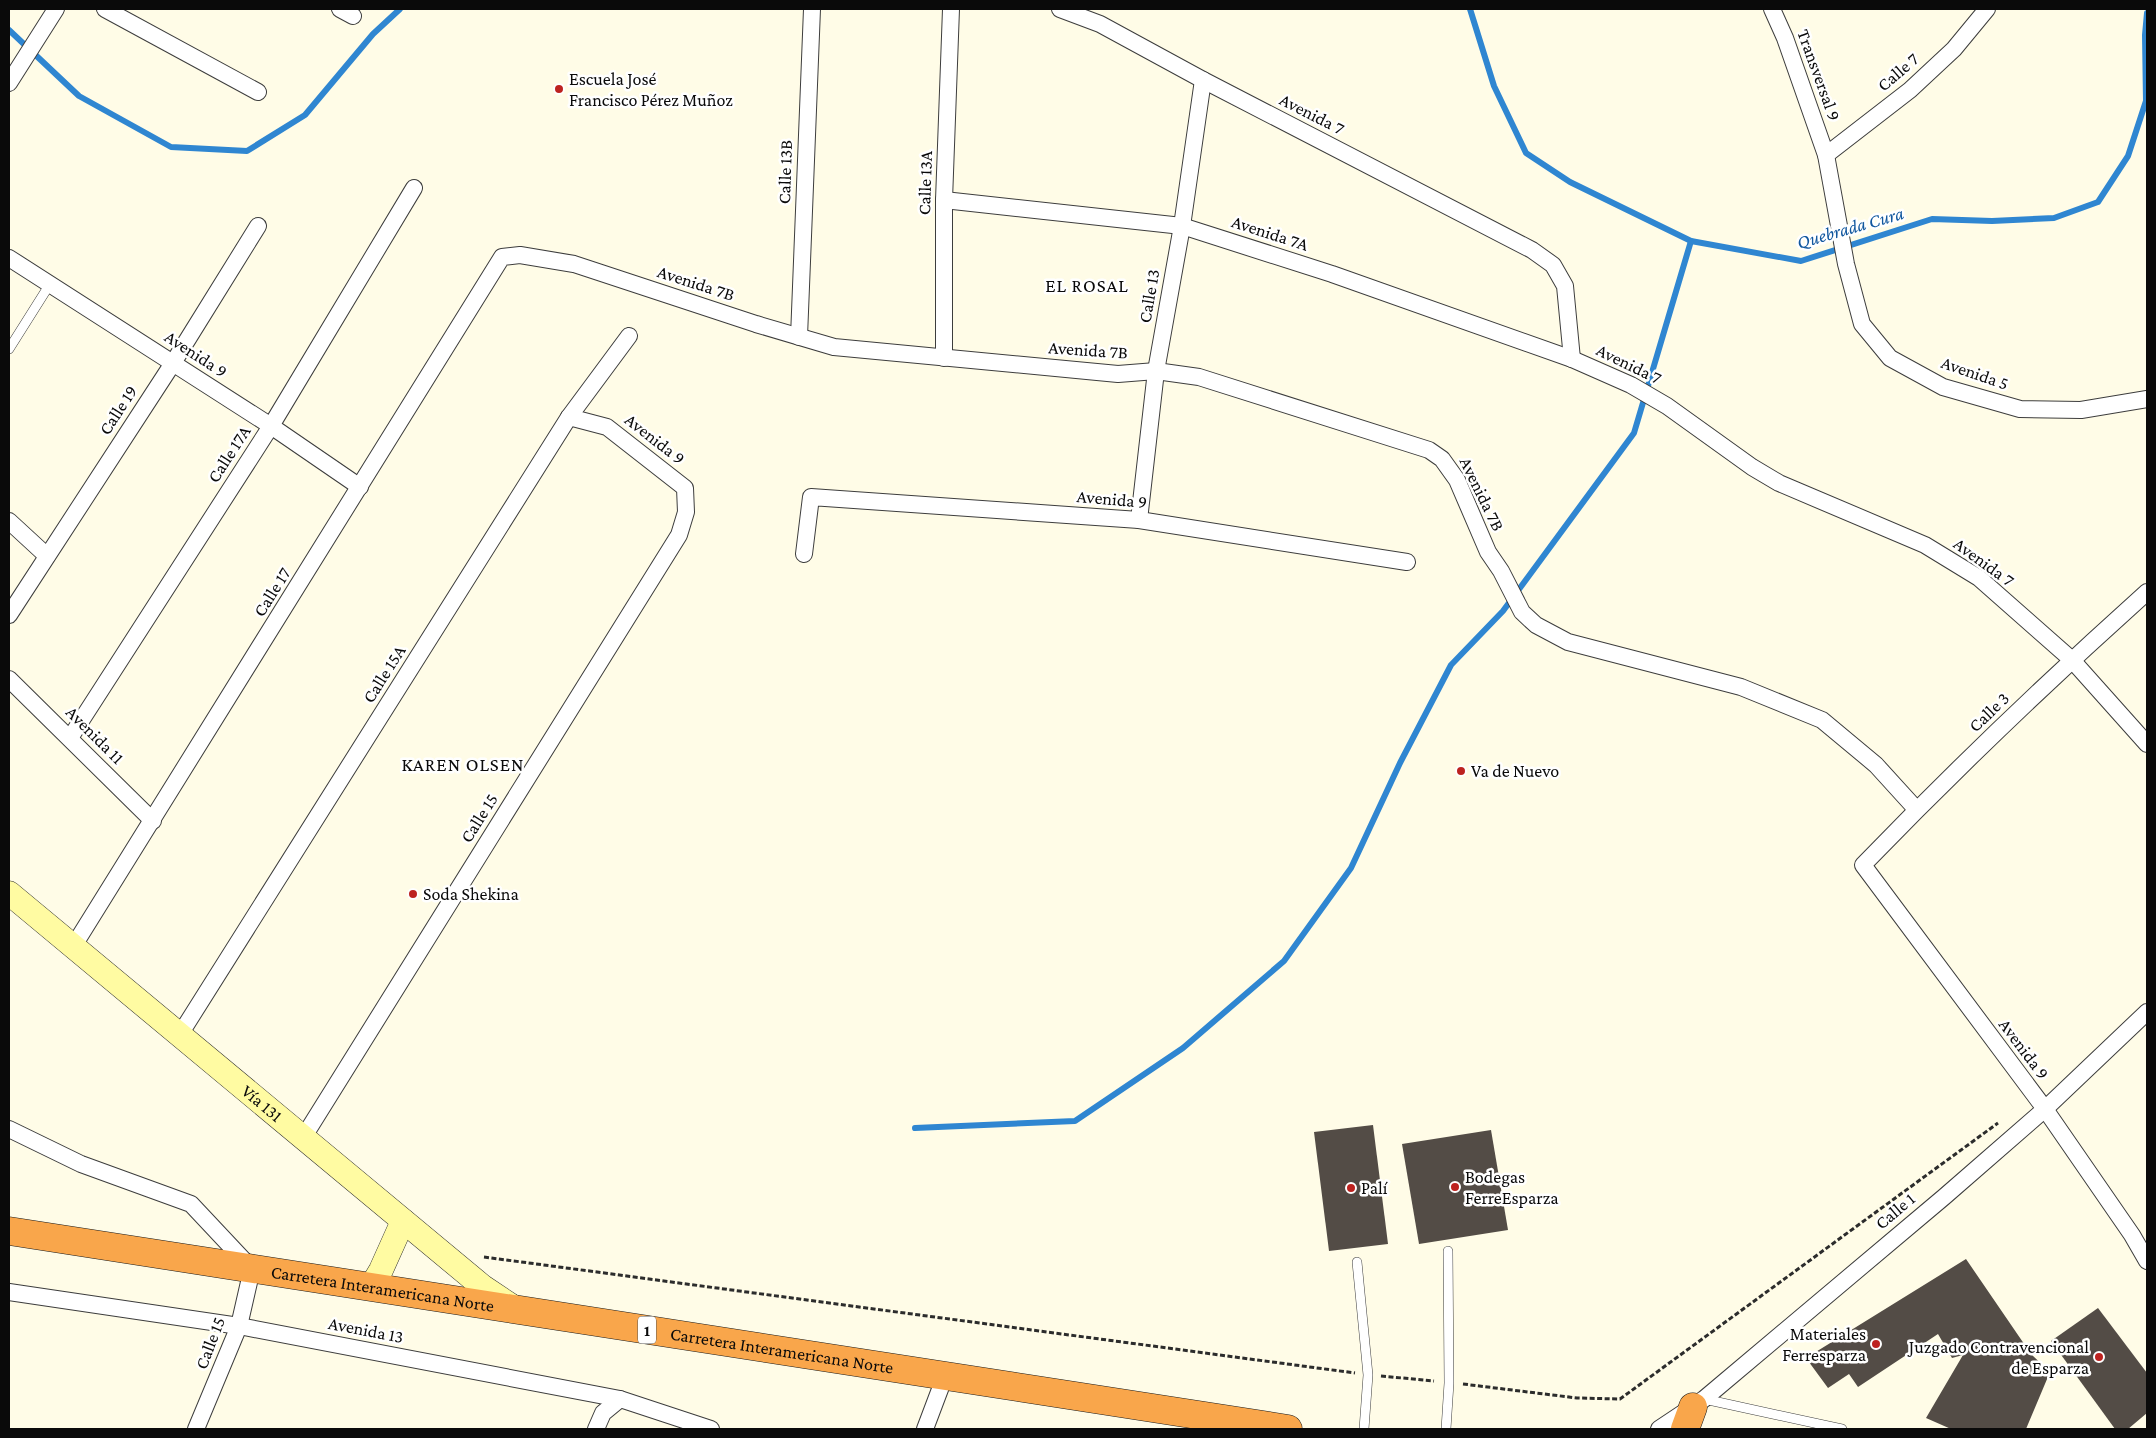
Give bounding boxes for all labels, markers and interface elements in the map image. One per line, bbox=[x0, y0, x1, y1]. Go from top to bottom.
street label: Transversal 9 bbox=[1793, 27, 1845, 123]
street label: Calle 7 bbox=[1873, 49, 1923, 95]
place label: Escuela José Francisco Pérez Muñoz bbox=[569, 69, 733, 110]
marker: Escuela José Francisco Pérez Muñoz bbox=[553, 83, 565, 95]
street label: Avenida 7 bbox=[1276, 89, 1348, 139]
street label: Calle 13B bbox=[774, 140, 796, 204]
street label: Calle 13A bbox=[914, 150, 936, 215]
water label: Quebrada Cura bbox=[1794, 202, 1906, 253]
street label: Avenida 7A bbox=[1229, 211, 1312, 255]
street label: Avenida 7B bbox=[655, 261, 737, 305]
street label: Calle 13 bbox=[1134, 268, 1164, 324]
district label: EL ROSAL bbox=[1045, 275, 1129, 296]
street label: Avenida 9 bbox=[161, 326, 231, 382]
street label: Avenida 7B bbox=[1048, 337, 1129, 363]
street label: Avenida 7 bbox=[1593, 340, 1665, 388]
street label: Avenida 5 bbox=[1939, 352, 2011, 394]
street label: Calle 19 bbox=[95, 382, 141, 438]
street label: Avenida 9 bbox=[621, 409, 689, 469]
street label: Calle 17A bbox=[203, 421, 255, 486]
street label: Avenida 7B bbox=[1456, 454, 1509, 534]
street label: Avenida 9 bbox=[1076, 486, 1148, 512]
street label: Avenida 7 bbox=[1950, 533, 2018, 591]
street label: Calle 17 bbox=[249, 564, 295, 620]
street label: Calle 15A bbox=[359, 641, 410, 706]
street label: Calle 3 bbox=[1965, 688, 2013, 736]
street label: Avenida 11 bbox=[62, 702, 128, 768]
district label: KAREN OLSEN bbox=[401, 754, 525, 775]
place label: Va de Nuevo bbox=[1471, 761, 1559, 781]
marker: Va de Nuevo bbox=[1455, 765, 1467, 777]
street label: Calle 15 bbox=[456, 790, 502, 846]
place label: Soda Shekina bbox=[423, 884, 519, 904]
marker: Soda Shekina bbox=[407, 888, 419, 900]
street label: Avenida 9 bbox=[1995, 1015, 2053, 1083]
street label: Vía 131 bbox=[238, 1081, 286, 1126]
place label: Bodegas FerreEsparza bbox=[1465, 1167, 1559, 1208]
place label: Palí bbox=[1361, 1178, 1389, 1198]
marker: Bodegas FerreEsparza bbox=[1449, 1181, 1461, 1193]
marker: Palí bbox=[1345, 1182, 1357, 1194]
street label: Calle 1 bbox=[1871, 1189, 1919, 1233]
street label: Carretera Interamericana Norte bbox=[270, 1262, 496, 1316]
street label: Avenida 13 bbox=[327, 1313, 405, 1347]
street label: Calle 15 bbox=[191, 1314, 229, 1372]
road number: 1 bbox=[638, 1316, 656, 1344]
street label: Carretera Interamericana Norte bbox=[669, 1323, 895, 1378]
place label: Materiales Ferresparza bbox=[1782, 1324, 1866, 1365]
place label: Juzgado Contravencional de Esparza bbox=[1907, 1337, 2089, 1378]
marker: Materiales Ferresparza bbox=[1870, 1338, 1882, 1350]
marker: Juzgado Contravencional de Esparza bbox=[2093, 1351, 2105, 1363]

